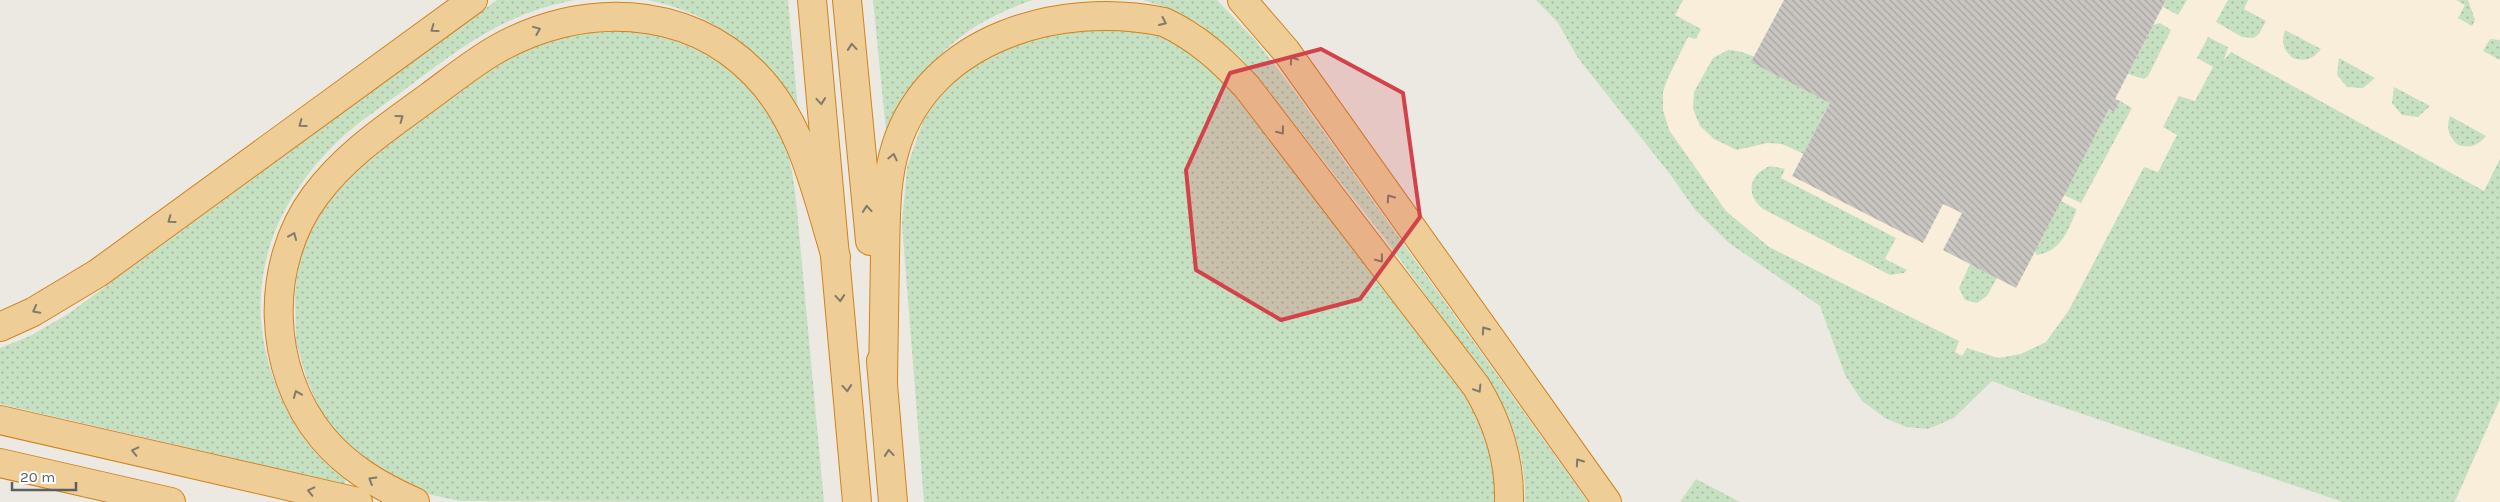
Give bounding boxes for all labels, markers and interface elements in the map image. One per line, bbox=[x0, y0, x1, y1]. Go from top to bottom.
one-way arrow bbox=[1158, 15, 1167, 26]
one-way arrow bbox=[430, 23, 440, 32]
one-way arrow bbox=[532, 26, 541, 37]
one-way arrow bbox=[847, 43, 858, 51]
one-way arrow bbox=[1290, 56, 1299, 66]
one-way arrow bbox=[816, 97, 827, 105]
one-way arrow bbox=[394, 115, 403, 123]
one-way arrow bbox=[298, 118, 308, 127]
one-way arrow bbox=[1275, 125, 1284, 134]
one-way arrow bbox=[887, 152, 898, 161]
one-way arrow bbox=[1388, 195, 1396, 204]
one-way arrow bbox=[862, 205, 873, 213]
one-way arrow bbox=[167, 214, 177, 223]
one-way arrow bbox=[287, 232, 297, 241]
one-way arrow bbox=[1375, 253, 1383, 262]
one-way arrow bbox=[834, 294, 845, 302]
one-way arrow bbox=[32, 304, 41, 314]
one-way arrow bbox=[1482, 326, 1491, 336]
one-way arrow bbox=[842, 384, 853, 392]
one-way arrow bbox=[1471, 384, 1481, 393]
one-way arrow bbox=[293, 390, 304, 399]
one-way arrow bbox=[131, 446, 140, 457]
one-way arrow bbox=[884, 449, 895, 457]
one-way arrow bbox=[1576, 458, 1585, 468]
scale bar bbox=[12, 460, 76, 492]
text: 20 m bbox=[20, 468, 55, 486]
one-way arrow bbox=[368, 477, 377, 487]
one-way arrow bbox=[306, 486, 315, 497]

